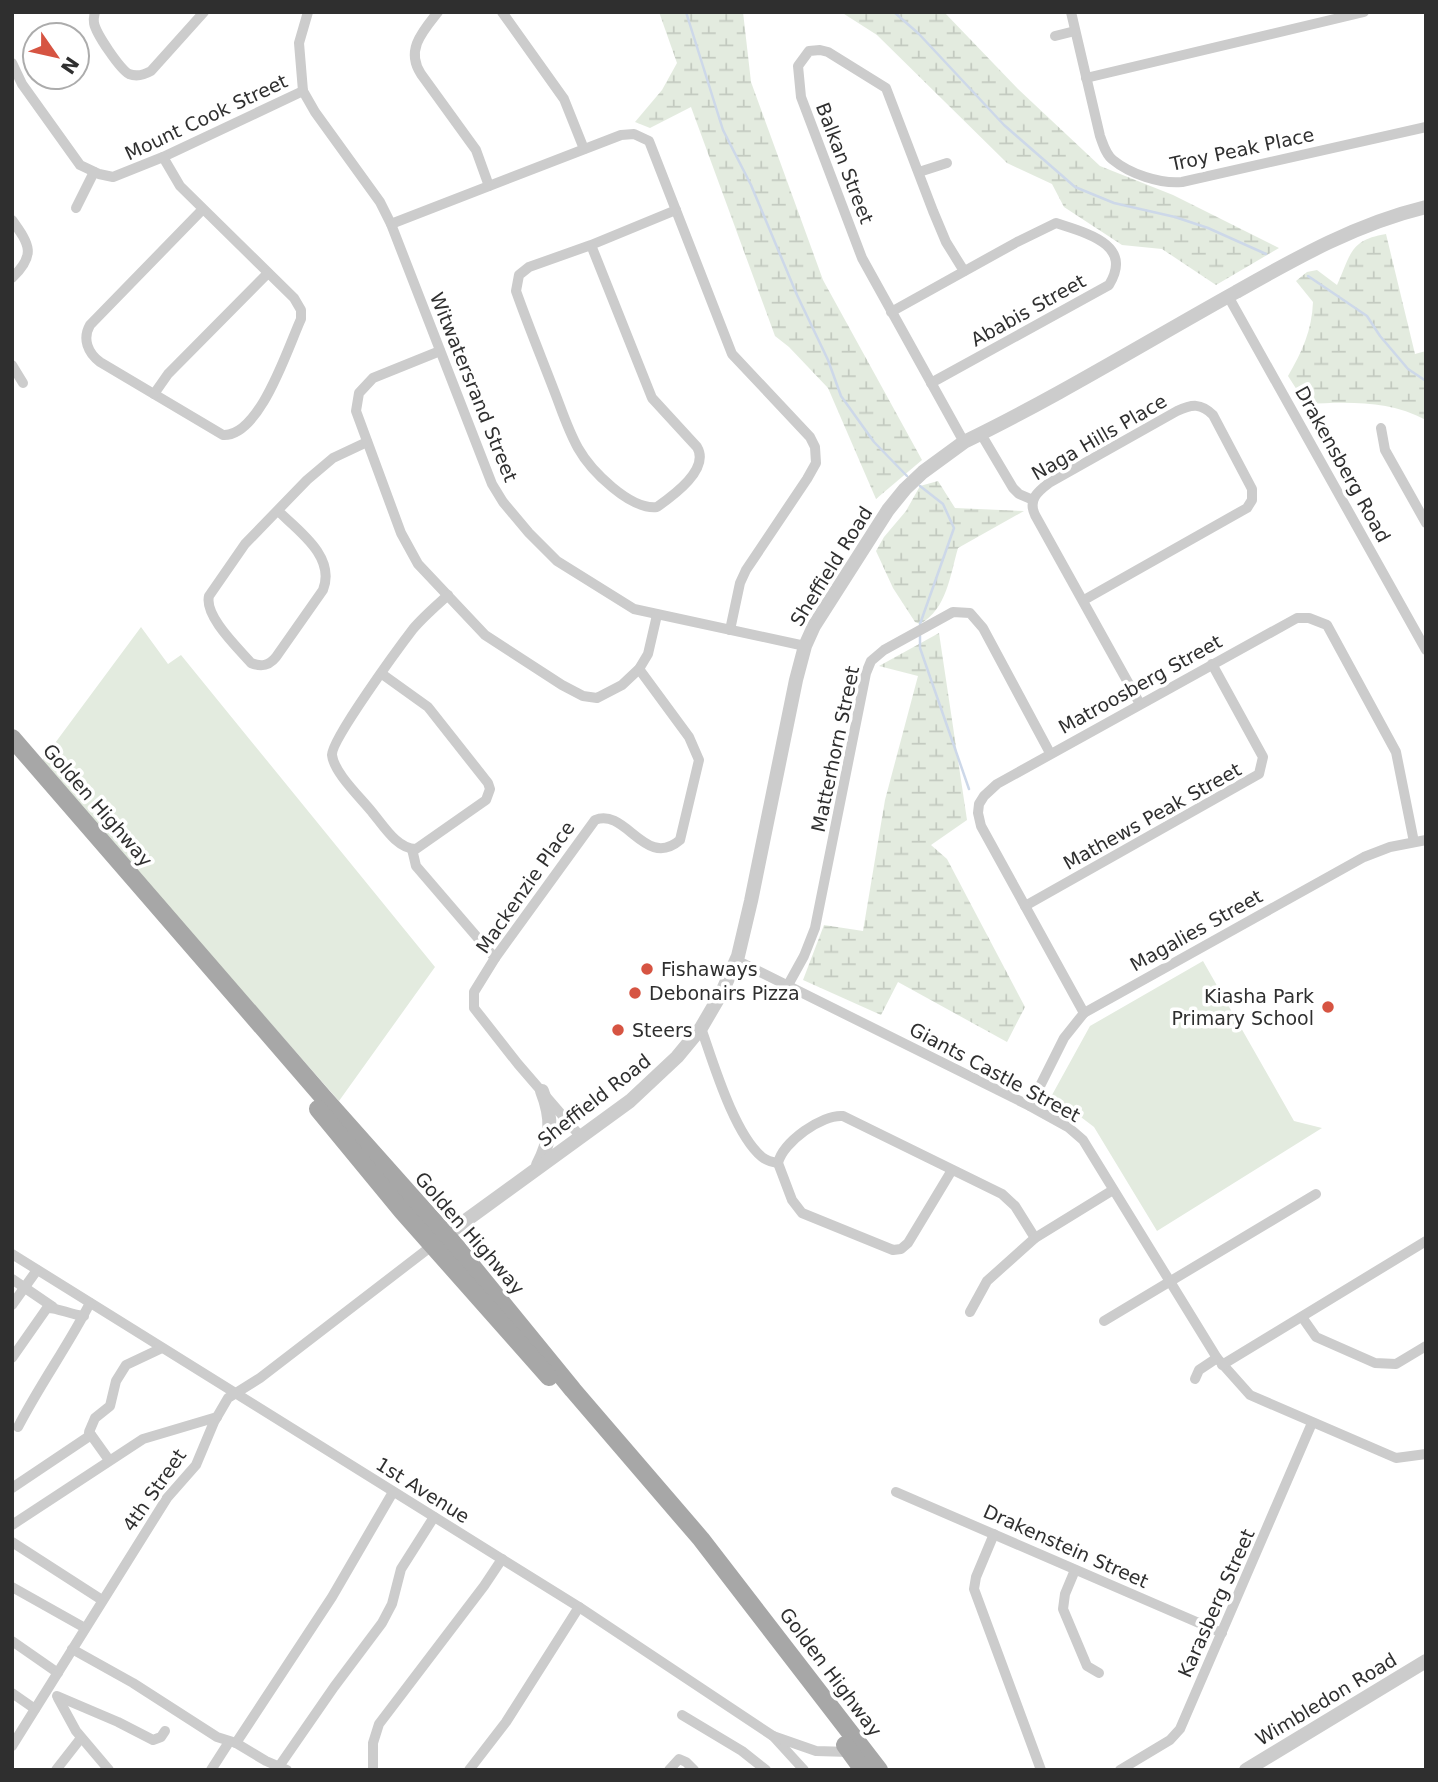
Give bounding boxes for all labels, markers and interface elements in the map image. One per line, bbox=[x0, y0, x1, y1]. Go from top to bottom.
north arrow bbox=[21, 21, 91, 91]
text: N bbox=[57, 53, 84, 78]
street label: Mount Cook Street bbox=[121, 70, 291, 164]
street label: Balkan Street bbox=[812, 99, 878, 227]
street label: Troy Peak Place bbox=[1167, 123, 1316, 175]
street label: Ababis Street bbox=[967, 269, 1089, 351]
street label: Witwatersrand Street bbox=[426, 289, 522, 485]
street label: Drakensberg Road bbox=[1291, 382, 1395, 546]
street label: Naga Hills Place bbox=[1028, 389, 1170, 485]
street label: Sheffield Road bbox=[785, 502, 877, 630]
street label: Matroosberg Street bbox=[1055, 630, 1225, 738]
street label: Matterhorn Street bbox=[807, 664, 863, 834]
street label: Golden Highway bbox=[39, 739, 157, 871]
street label: Mathews Peak Street bbox=[1059, 758, 1245, 874]
street label: Mackenzie Place bbox=[471, 817, 579, 957]
street label: Magalies Street bbox=[1126, 885, 1266, 975]
place label: Fishaways bbox=[661, 958, 758, 980]
marker: Fishaways bbox=[639, 961, 655, 977]
place label: Debonairs Pizza bbox=[649, 982, 800, 1004]
marker: Debonairs Pizza bbox=[627, 985, 643, 1001]
place label: Kiasha Park Primary School bbox=[1171, 985, 1314, 1029]
marker: Kiasha Park Primary School bbox=[1320, 999, 1336, 1015]
street label: Giants Castle Street bbox=[906, 1018, 1084, 1126]
place label: Steers bbox=[632, 1019, 693, 1041]
marker: Steers bbox=[610, 1022, 626, 1038]
street label: Sheffield Road bbox=[533, 1049, 655, 1151]
street label: Golden Highway bbox=[411, 1167, 529, 1299]
street label: 4th Street bbox=[118, 1445, 190, 1535]
street label: 1st Avenue bbox=[372, 1453, 474, 1527]
street label: Drakenstein Street bbox=[980, 1500, 1152, 1592]
street label: Karasberg Street bbox=[1173, 1525, 1259, 1681]
street label: Golden Highway bbox=[775, 1603, 887, 1741]
street label: Wimbledon Road bbox=[1251, 1648, 1401, 1750]

